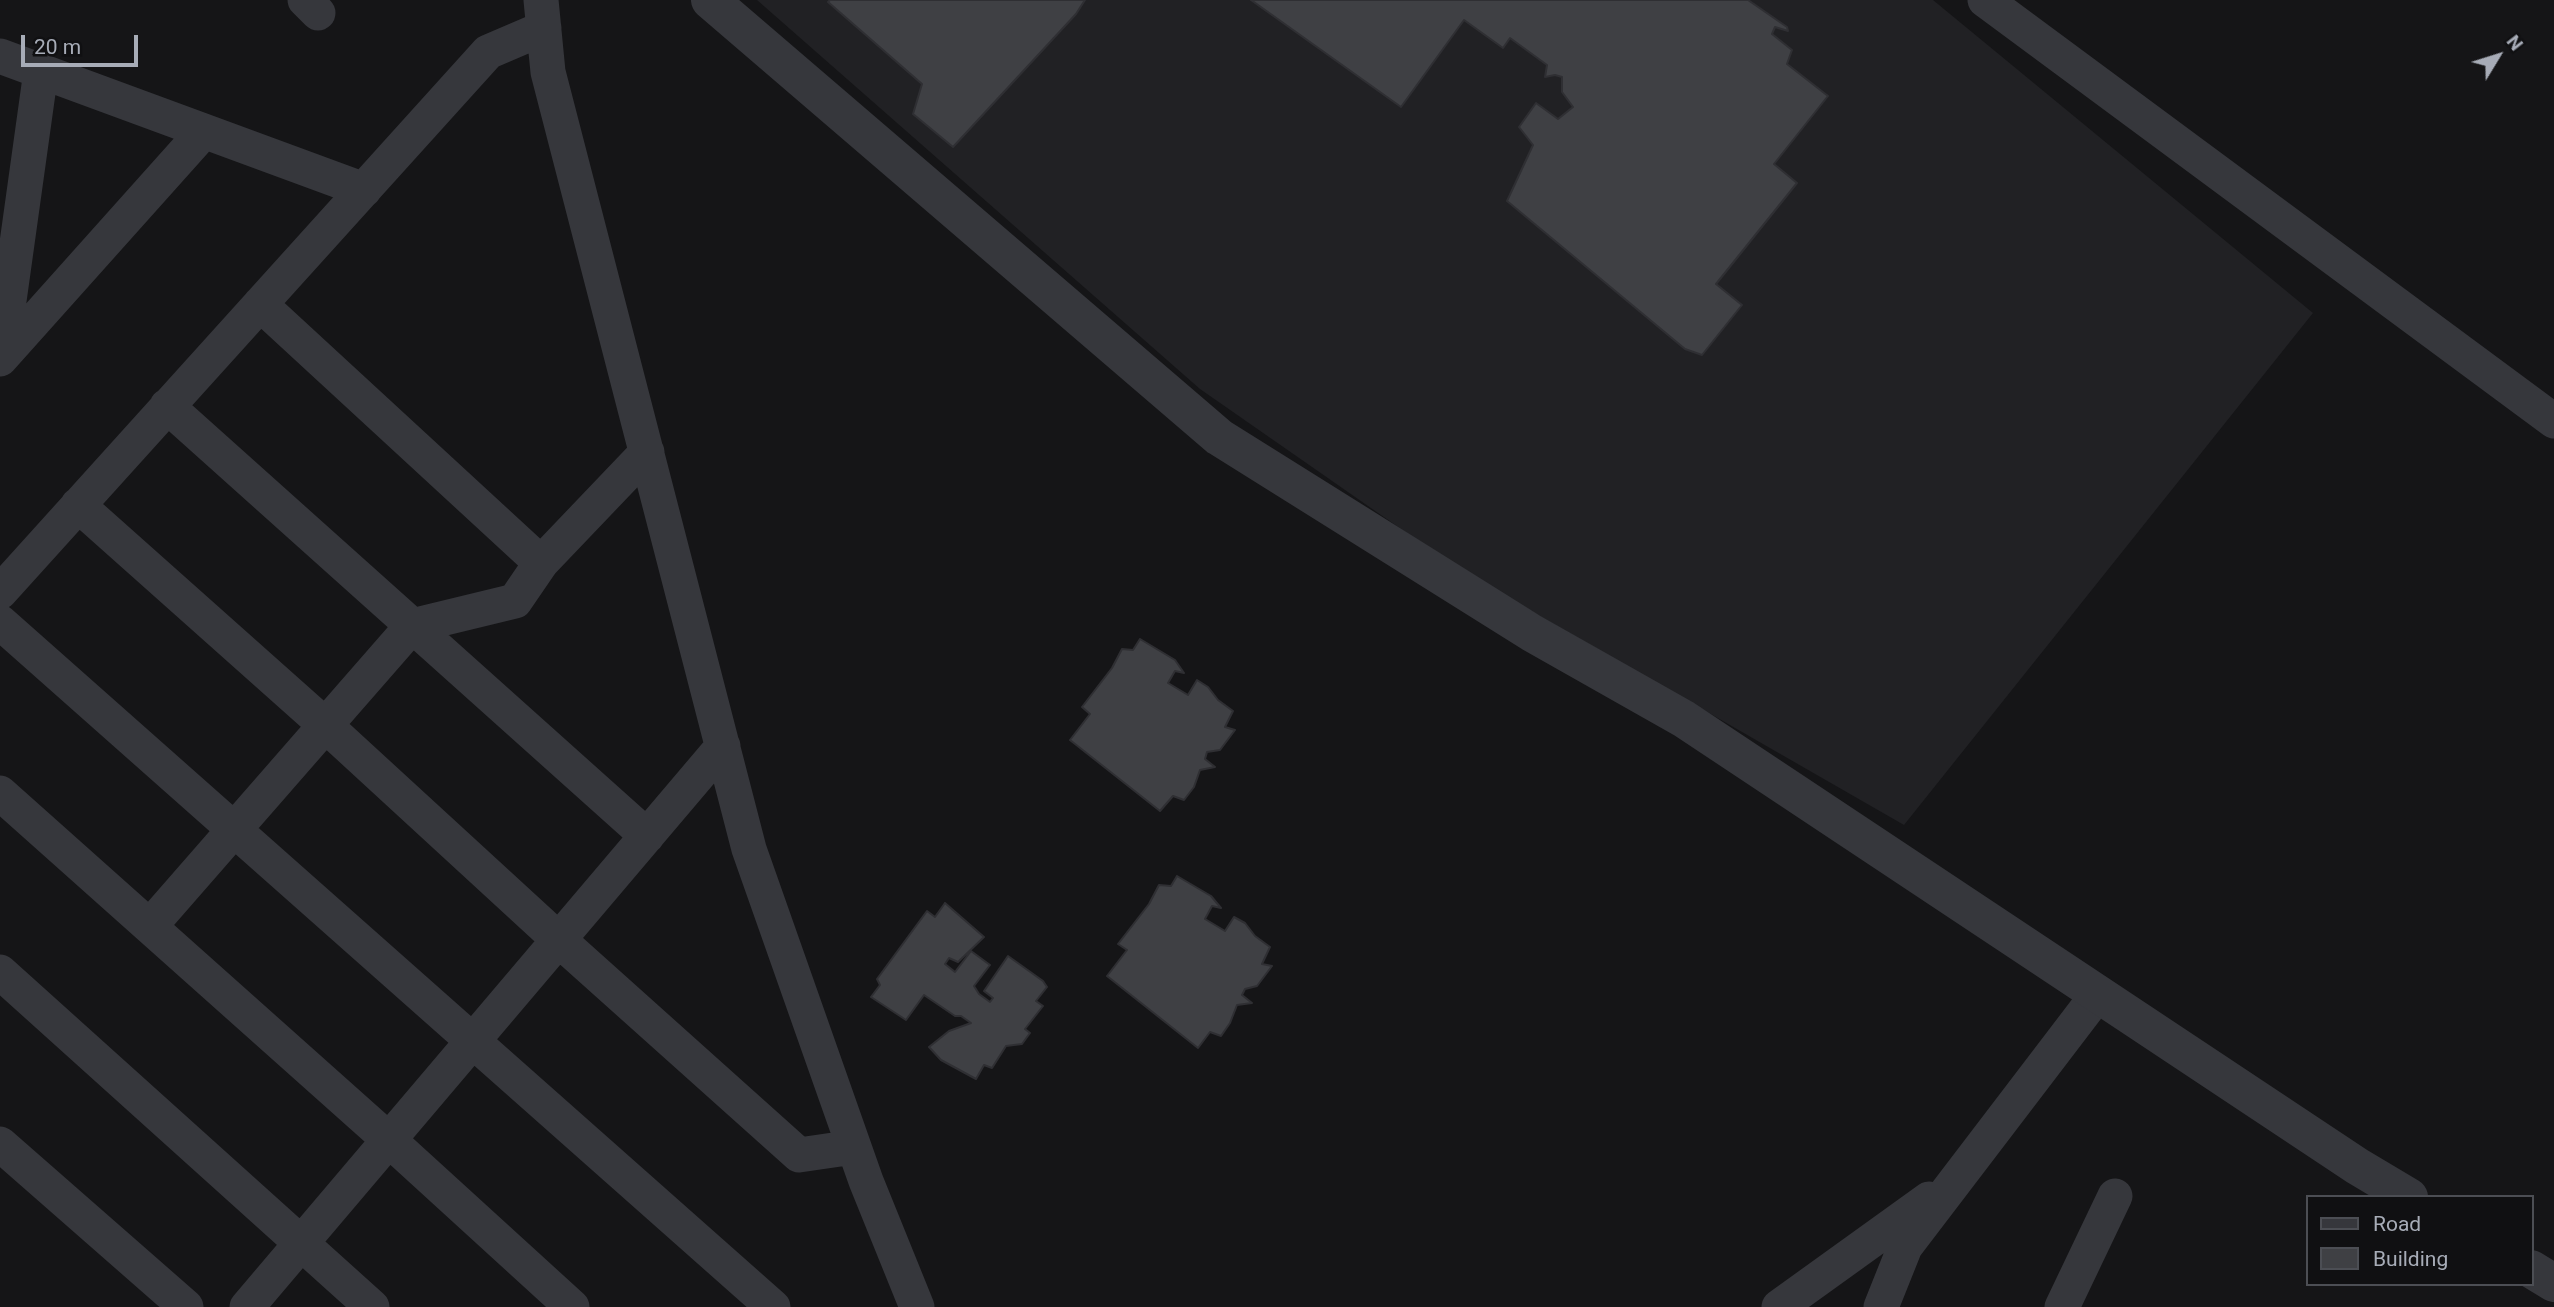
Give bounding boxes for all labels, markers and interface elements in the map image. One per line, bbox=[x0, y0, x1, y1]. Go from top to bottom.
scale bar bbox=[24, 21, 142, 65]
north arrow bbox=[2463, 21, 2533, 91]
text: N bbox=[2502, 30, 2528, 55]
text: 20 m bbox=[34, 35, 81, 59]
legend bbox=[2306, 1195, 2533, 1286]
text: Road bbox=[2373, 1212, 2421, 1236]
text: Building bbox=[2373, 1247, 2448, 1271]

